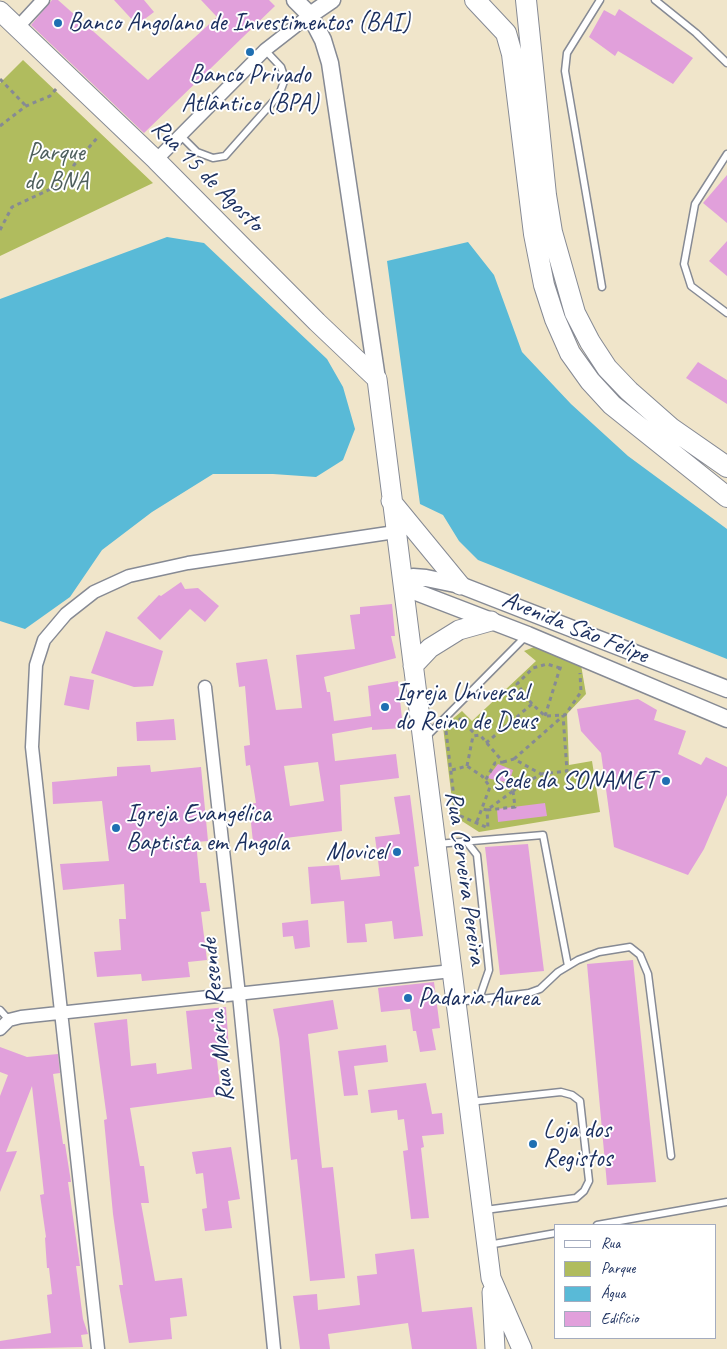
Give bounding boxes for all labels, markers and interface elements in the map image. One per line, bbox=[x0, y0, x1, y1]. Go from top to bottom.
place label: Banco Angolano de Investimentos (BAI) bbox=[68, 8, 410, 38]
marker: Banco Angolano de Investimentos (BAI) bbox=[52, 17, 64, 29]
marker: Banco Privado Atlântico (BPA) bbox=[244, 46, 256, 58]
place label: Banco Privado Atlântico (BPA) bbox=[182, 60, 318, 119]
street label: Rua 15 de Agosto bbox=[145, 114, 269, 238]
park label: Parque do BNA bbox=[24, 138, 88, 197]
street label: Avenida São Felipe bbox=[498, 585, 652, 671]
place label: Igreja Universal do Reino de Deus bbox=[395, 678, 536, 737]
marker: Igreja Universal do Reino de Deus bbox=[379, 701, 391, 713]
place label: Sede da SONAMET bbox=[492, 766, 656, 796]
marker: Sede da SONAMET bbox=[660, 775, 672, 787]
street label: Rua Cerveira Pereira bbox=[438, 789, 492, 967]
place label: Igreja Evangélica Baptista em Angola bbox=[126, 799, 289, 858]
marker: Igreja Evangélica Baptista em Angola bbox=[110, 822, 122, 834]
place label: Movicel bbox=[326, 837, 387, 867]
marker: Movicel bbox=[391, 846, 403, 858]
street label: Rua Maria Resende bbox=[195, 937, 241, 1103]
place label: Padaria Aurea bbox=[418, 983, 539, 1013]
marker: Padaria Aurea bbox=[402, 992, 414, 1004]
place label: Loja dos Registos bbox=[543, 1115, 612, 1174]
marker: Loja dos Registos bbox=[527, 1138, 539, 1150]
legend bbox=[554, 1224, 717, 1339]
text: Rua bbox=[601, 1234, 620, 1253]
text: Parque bbox=[601, 1259, 635, 1278]
text: Água bbox=[601, 1284, 625, 1303]
text: Edifício bbox=[601, 1309, 638, 1328]

